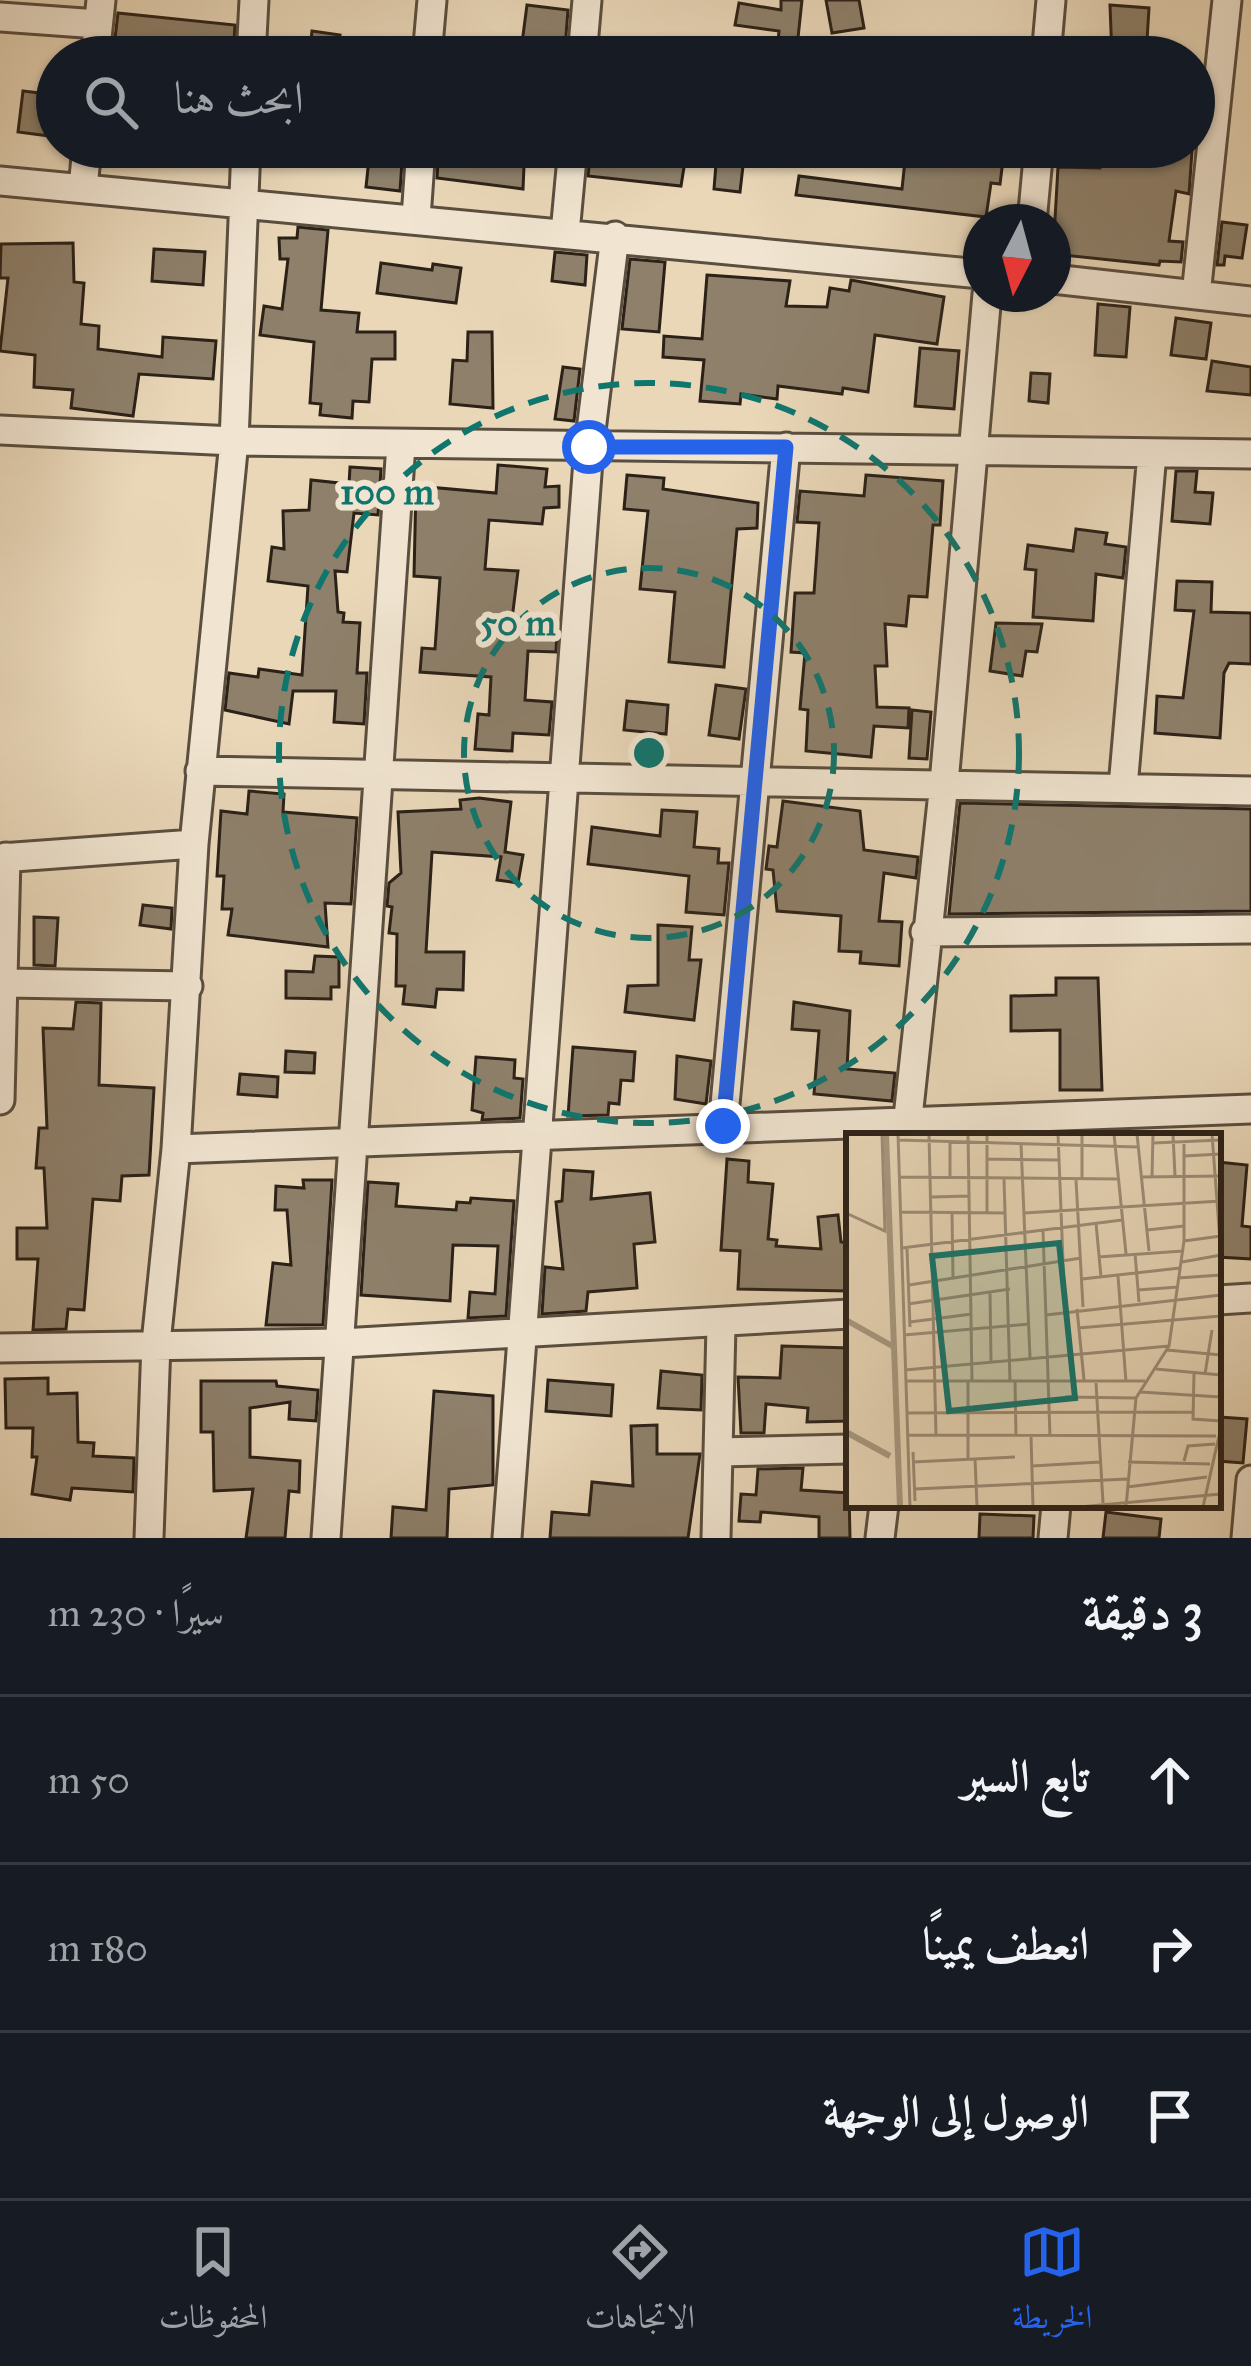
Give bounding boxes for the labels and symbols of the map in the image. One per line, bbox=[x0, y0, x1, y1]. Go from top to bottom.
north arrow bbox=[963, 204, 1071, 312]
route start bbox=[562, 420, 616, 474]
text: 100 m bbox=[340, 470, 435, 514]
text: 50 m bbox=[480, 601, 557, 645]
centre of rings bbox=[628, 732, 670, 774]
route end bbox=[696, 1099, 750, 1153]
inset map bbox=[846, 1133, 1221, 1508]

